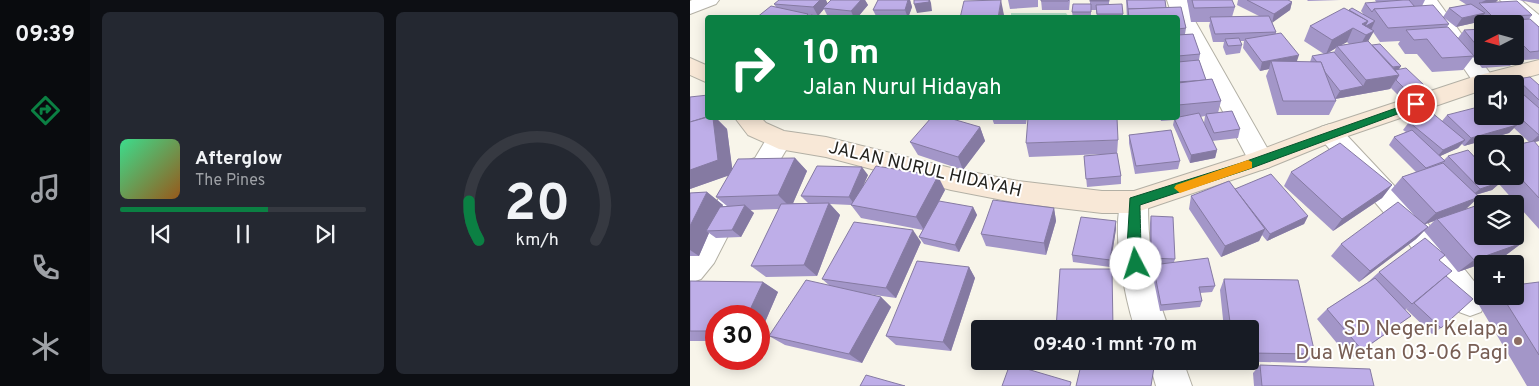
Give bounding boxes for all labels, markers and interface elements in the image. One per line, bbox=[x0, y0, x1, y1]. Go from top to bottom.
north arrow bbox=[1474, 15, 1524, 65]
map controls bbox=[1474, 15, 1524, 305]
text: 09:39 bbox=[15, 22, 75, 49]
text: 10 m bbox=[803, 32, 879, 76]
icon: right bbox=[720, 35, 785, 100]
text: Jalan Nurul Hidayah bbox=[803, 75, 1002, 102]
button: sound bbox=[1474, 75, 1524, 125]
pin bbox=[1395, 83, 1437, 125]
icon: arrive bbox=[1402, 90, 1430, 118]
icon: directions bbox=[28, 93, 63, 128]
button: search bbox=[1474, 135, 1524, 185]
street label: JALAN NURUL HIDAYAH bbox=[826, 137, 1024, 203]
text: Afterglow bbox=[195, 147, 283, 171]
icon: music bbox=[28, 171, 63, 206]
text: The Pines bbox=[195, 171, 265, 191]
text: 20 bbox=[504, 173, 570, 239]
button: layers bbox=[1474, 195, 1524, 245]
icon: previous bbox=[147, 220, 175, 248]
icon: pause bbox=[229, 220, 257, 248]
icon: next bbox=[311, 220, 339, 248]
text: km/h bbox=[515, 229, 559, 252]
position arrow bbox=[1109, 237, 1161, 289]
icon: phone bbox=[28, 250, 63, 285]
button: + bbox=[1474, 255, 1524, 305]
speed limit sign: 30 bbox=[705, 305, 770, 370]
place label: SD Negeri Kelapa Dua Wetan 03-06 Pagi bbox=[1295, 316, 1508, 367]
icon: climate bbox=[28, 329, 63, 364]
text: 09:40 · 1 mnt · 70 m bbox=[1033, 333, 1197, 357]
marker: SD Negeri Kelapa Dua Wetan 03-06 Pagi bbox=[1512, 335, 1524, 347]

